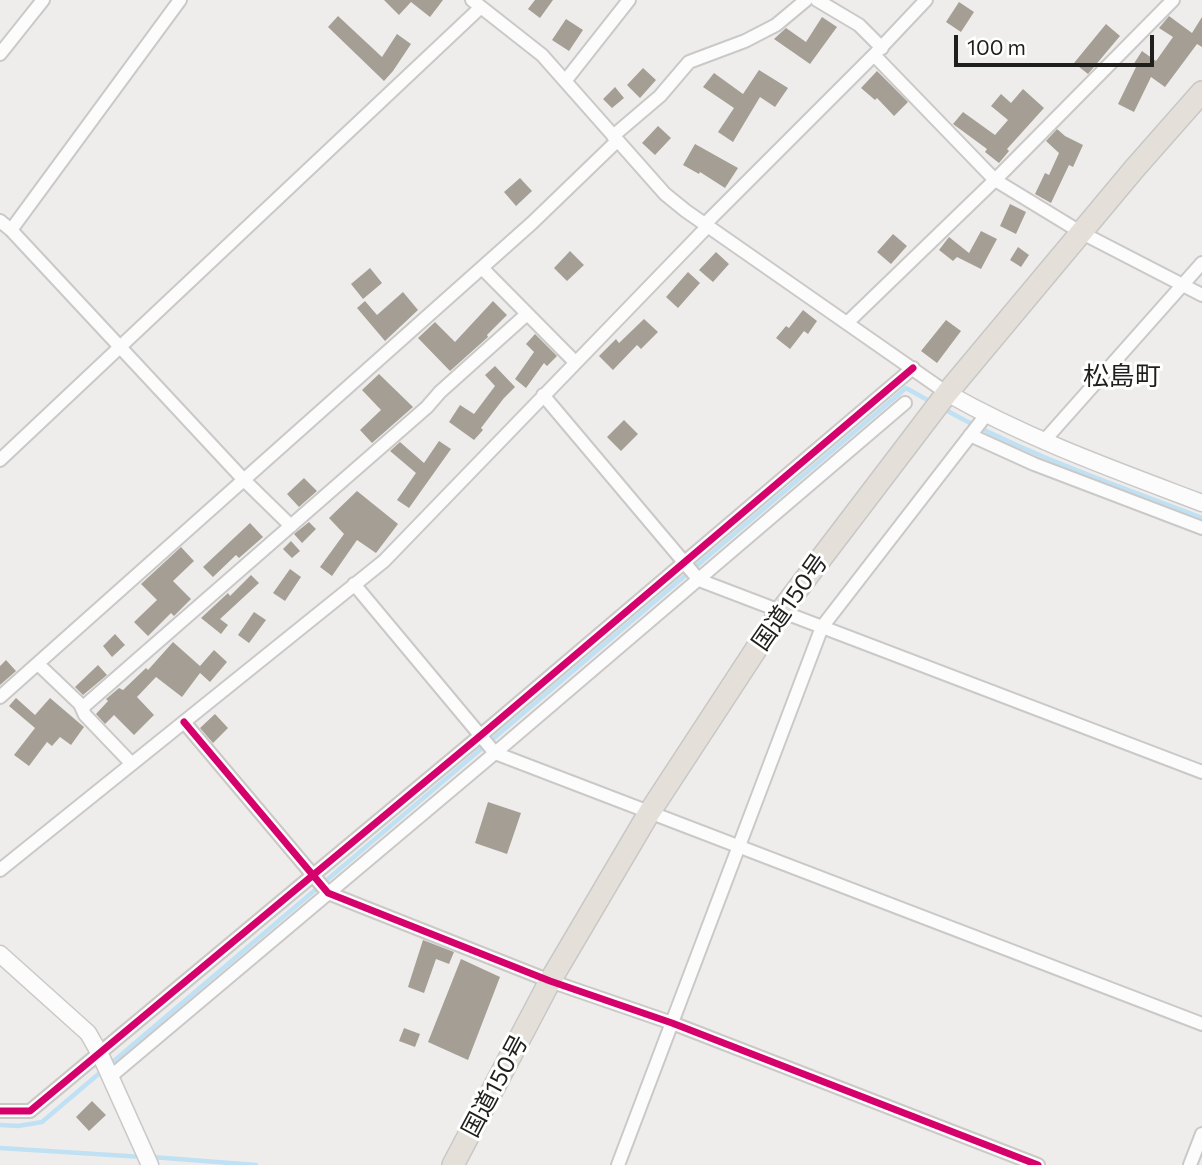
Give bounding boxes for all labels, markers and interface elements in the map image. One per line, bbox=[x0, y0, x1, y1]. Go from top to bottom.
scale bar bbox=[957, 21, 1156, 65]
text: 100 m bbox=[967, 34, 1026, 59]
district label: 松島町 bbox=[1083, 360, 1161, 392]
street label: 国道150号 bbox=[746, 548, 834, 656]
street label: 国道150号 bbox=[456, 1030, 534, 1142]

